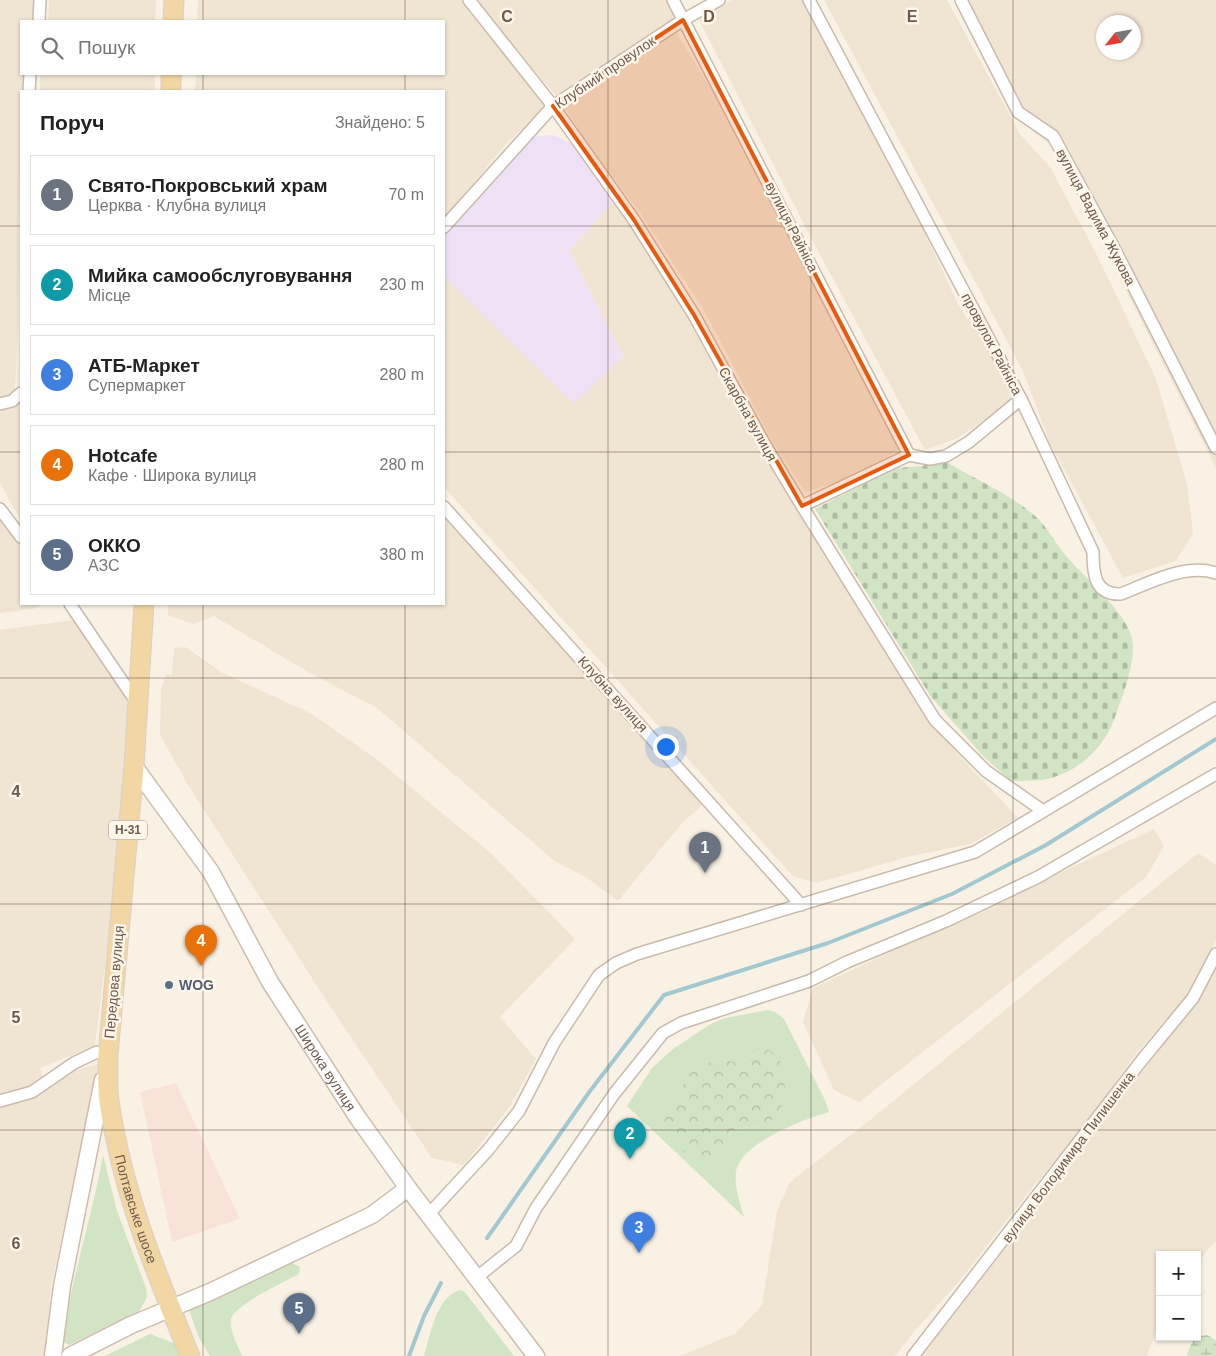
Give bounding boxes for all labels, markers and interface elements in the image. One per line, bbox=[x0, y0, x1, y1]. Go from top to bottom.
text: C bbox=[501, 8, 513, 25]
text: D bbox=[703, 8, 715, 25]
text: E bbox=[907, 8, 918, 25]
north arrow bbox=[1096, 15, 1141, 60]
search box bbox=[20, 20, 445, 75]
street label: Клубний провулок bbox=[552, 32, 659, 112]
icon: search bbox=[38, 34, 66, 62]
text: Пошук bbox=[78, 37, 135, 58]
text: Поруч bbox=[40, 111, 104, 134]
text: Знайдено: 5 bbox=[335, 114, 425, 131]
street label: вулиця Вадима Жукова bbox=[1053, 146, 1139, 288]
text: Свято-Покровський храм bbox=[88, 175, 328, 196]
street label: вулиця Райніса bbox=[762, 179, 822, 275]
text: 1 bbox=[53, 186, 61, 203]
text: 70 m bbox=[388, 186, 424, 203]
text: Церква · Клубна вулиця bbox=[88, 197, 266, 214]
text: Мийка самообслуговування bbox=[88, 265, 352, 286]
text: 2 bbox=[53, 276, 61, 293]
text: 230 m bbox=[380, 276, 424, 293]
text: Місце bbox=[88, 287, 131, 304]
street label: провулок Райніса bbox=[958, 290, 1026, 398]
text: АТБ-Маркет bbox=[88, 355, 200, 376]
street label: Скарбна вулиця bbox=[716, 364, 780, 464]
text: 3 bbox=[53, 366, 61, 383]
text: 280 m bbox=[380, 366, 424, 383]
text: Супермаркет bbox=[88, 377, 186, 394]
text: Hotcafe bbox=[88, 445, 158, 466]
text: 4 bbox=[53, 456, 61, 473]
text: 280 m bbox=[380, 456, 424, 473]
text: Кафе · Широка вулиця bbox=[88, 467, 257, 484]
text: ОККО bbox=[88, 535, 141, 556]
text: 5 bbox=[53, 546, 61, 563]
text: 380 m bbox=[380, 546, 424, 563]
text: АЗС bbox=[88, 557, 120, 574]
street label: Клубна вулиця bbox=[575, 653, 651, 735]
your location bbox=[653, 734, 679, 760]
text: 4 bbox=[12, 783, 21, 800]
road number: Н-31 bbox=[109, 820, 147, 840]
pin: 1 bbox=[689, 832, 721, 873]
street label: Передова вулиця bbox=[101, 925, 127, 1039]
pin: 4 bbox=[185, 925, 217, 966]
place label: WOG bbox=[179, 977, 214, 993]
marker: WOG bbox=[163, 979, 175, 991]
text: 5 bbox=[12, 1009, 21, 1026]
street label: Широка вулиця bbox=[292, 1022, 359, 1114]
street label: вулиця Володимира Пилишенка bbox=[999, 1068, 1138, 1246]
pin: 2 bbox=[614, 1118, 646, 1159]
street label: Полтавське шосе bbox=[112, 1153, 161, 1266]
pin: 3 bbox=[623, 1212, 655, 1253]
text: 6 bbox=[12, 1235, 21, 1252]
map controls bbox=[1156, 1251, 1201, 1341]
button: + bbox=[1156, 1251, 1201, 1296]
pin: 5 bbox=[283, 1293, 315, 1334]
button: − bbox=[1156, 1296, 1201, 1341]

